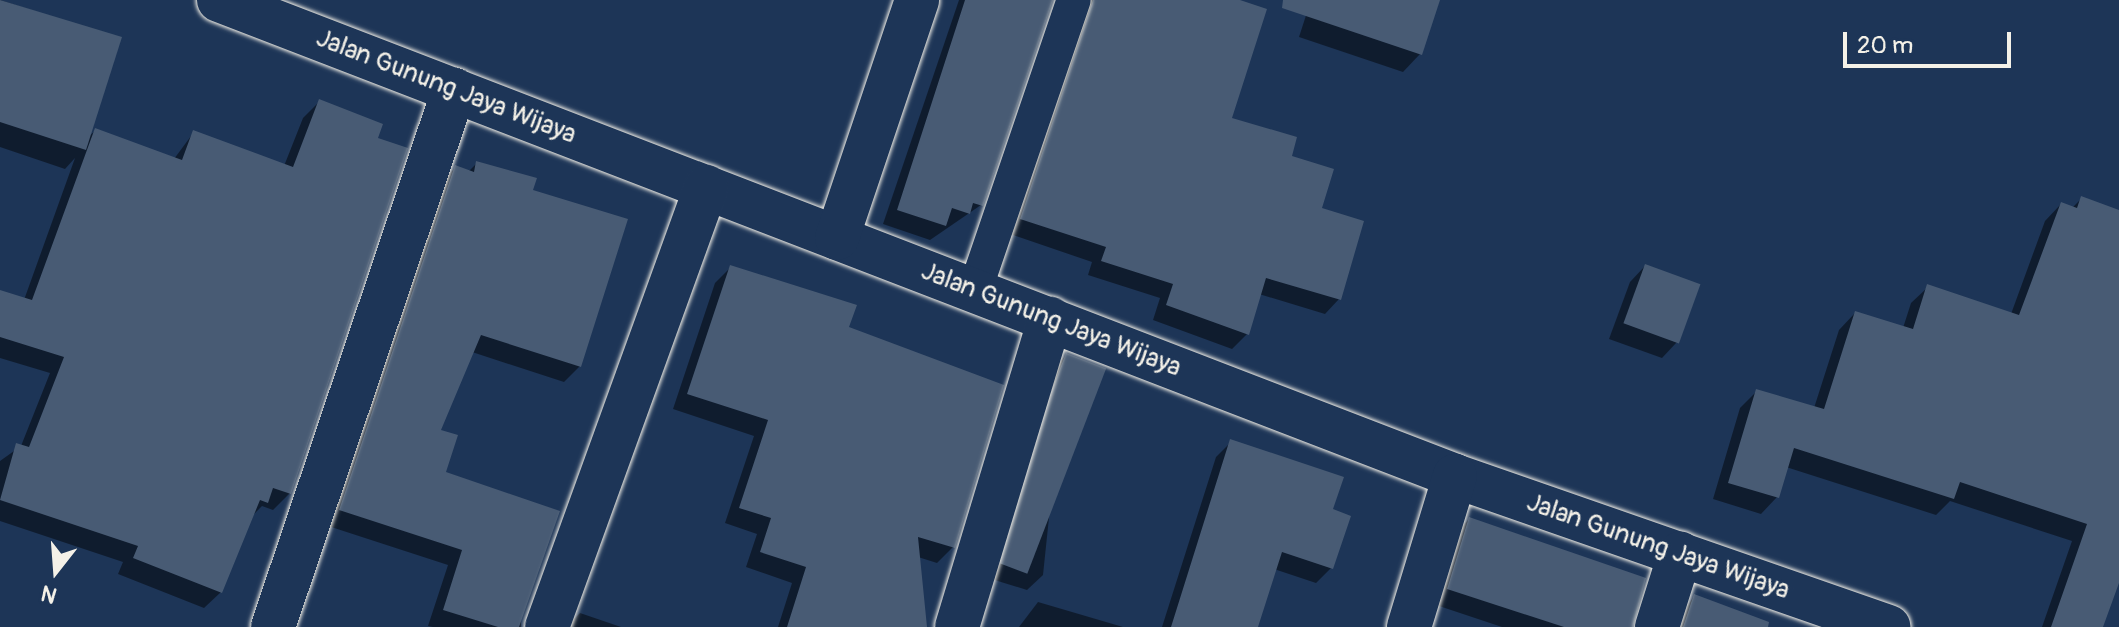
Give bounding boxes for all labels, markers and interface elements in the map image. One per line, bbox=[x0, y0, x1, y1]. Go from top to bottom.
scale bar bbox=[1847, 16, 2015, 66]
street label: Jalan Gunung Jaya Wijaya bbox=[312, 23, 580, 151]
text: 20 m bbox=[1857, 31, 1913, 60]
street label: Jalan Gunung Jaya Wijaya bbox=[917, 256, 1185, 384]
street label: Jalan Gunung Jaya Wijaya bbox=[1522, 487, 1794, 607]
north arrow bbox=[16, 531, 96, 611]
text: N bbox=[38, 578, 60, 610]

